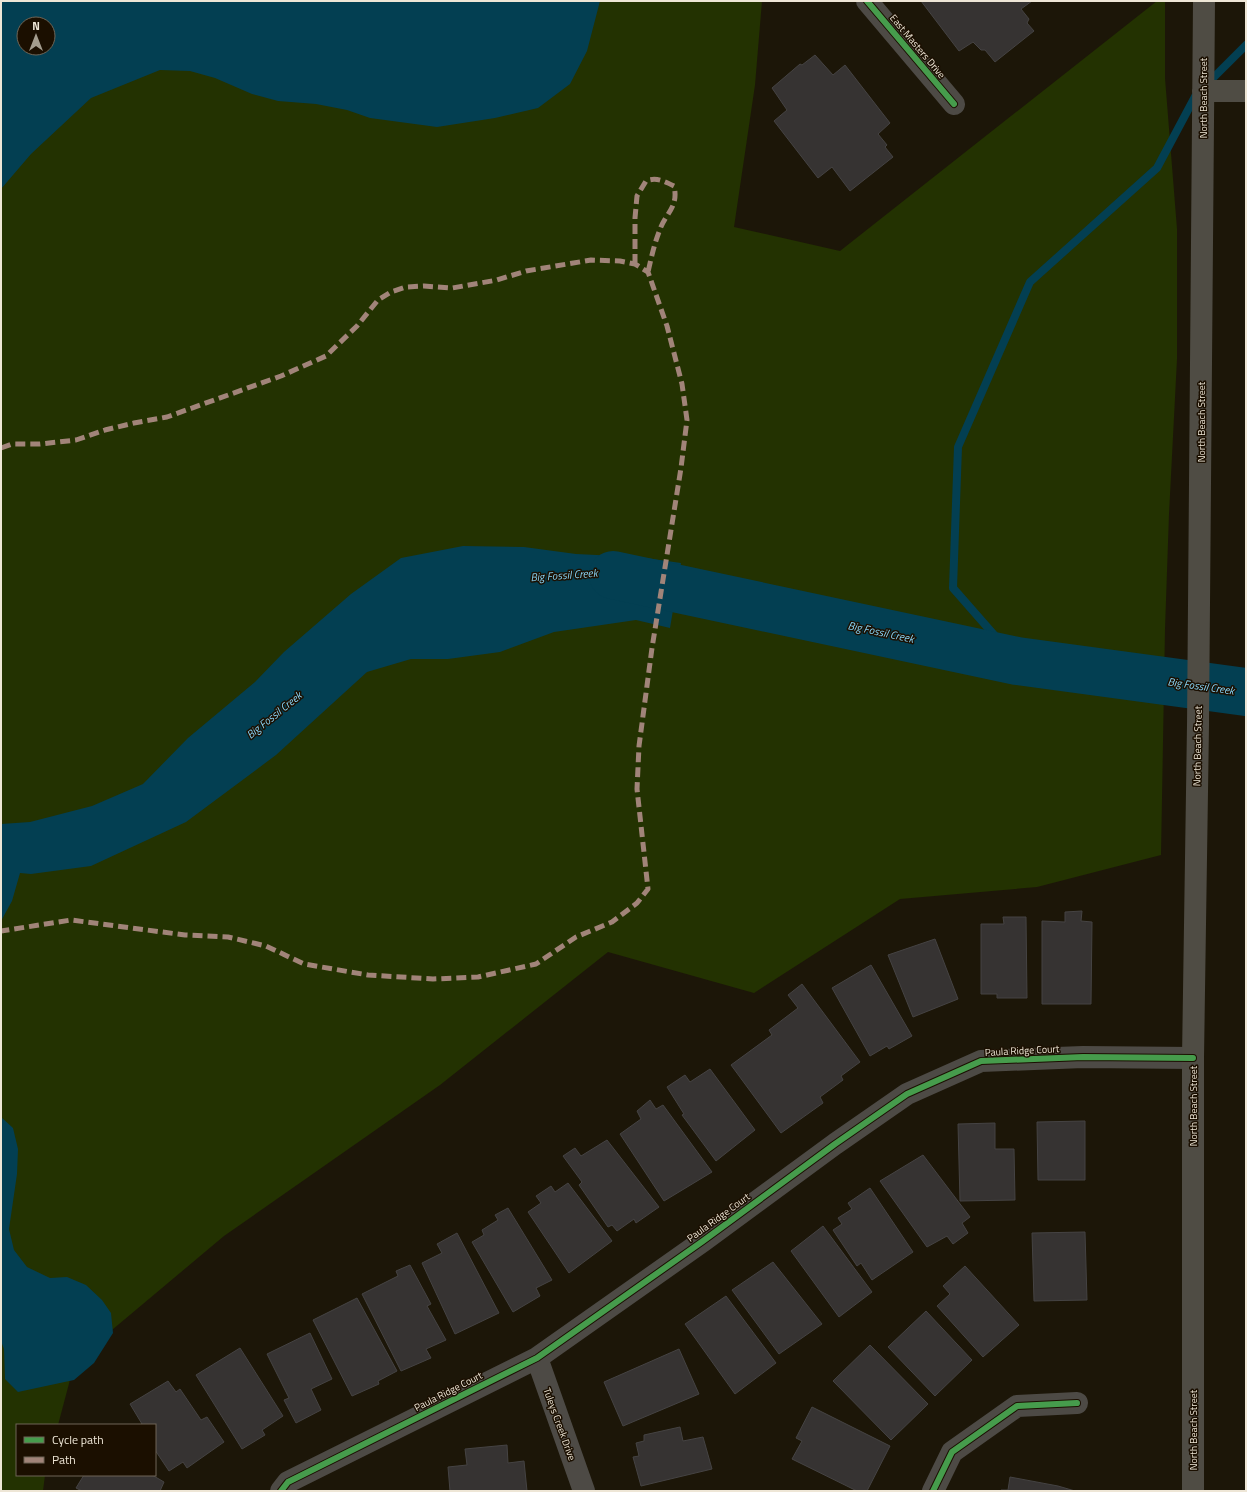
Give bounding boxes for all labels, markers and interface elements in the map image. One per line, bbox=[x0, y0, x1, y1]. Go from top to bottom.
street label: East Masters Drive bbox=[886, 11, 949, 82]
north arrow bbox=[16, 16, 56, 56]
text: N bbox=[32, 18, 40, 34]
street label: North Beach Street bbox=[1196, 57, 1211, 138]
street label: North Beach Street bbox=[1194, 381, 1209, 462]
water label: Big Fossil Creek bbox=[530, 565, 599, 585]
water label: Big Fossil Creek bbox=[846, 617, 917, 647]
water label: Big Fossil Creek bbox=[1167, 673, 1236, 699]
water label: Big Fossil Creek bbox=[243, 687, 306, 742]
street label: North Beach Street bbox=[1189, 705, 1206, 786]
street label: Paula Ridge Court bbox=[984, 1041, 1060, 1060]
street label: North Beach Street bbox=[1186, 1065, 1201, 1146]
street label: Paula Ridge Court bbox=[684, 1189, 753, 1245]
street label: Paula Ridge Court bbox=[412, 1368, 485, 1415]
street label: Tuleys Creek Drive bbox=[539, 1386, 580, 1463]
street label: North Beach Street bbox=[1186, 1389, 1201, 1470]
legend bbox=[16, 1424, 156, 1476]
text: Cycle path bbox=[52, 1430, 104, 1449]
text: Path bbox=[52, 1450, 76, 1469]

